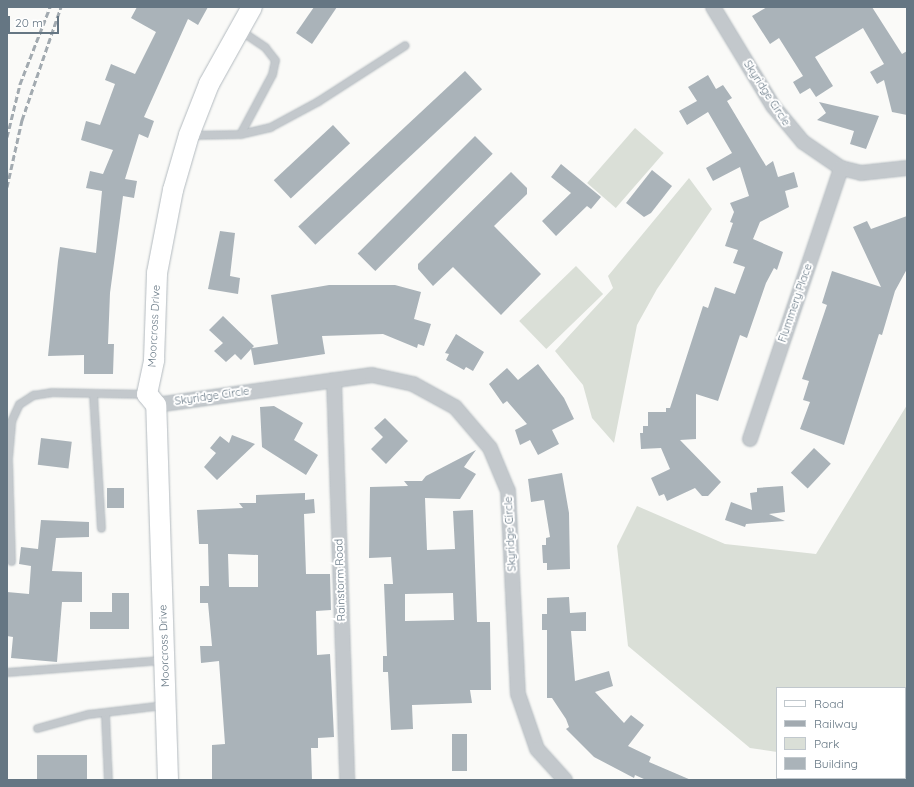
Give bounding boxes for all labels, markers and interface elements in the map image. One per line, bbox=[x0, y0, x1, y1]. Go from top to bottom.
scale bar bbox=[10, 8, 61, 34]
text: 20 m bbox=[15, 15, 43, 30]
street label: Skyridge Circle bbox=[741, 58, 793, 128]
street label: Flummery Place bbox=[775, 262, 815, 344]
street label: Moorcross Drive bbox=[145, 284, 163, 368]
street label: Skyridge Circle bbox=[174, 384, 250, 408]
street label: Skyridge Circle bbox=[501, 496, 519, 572]
street label: Rainstorm Road bbox=[332, 538, 348, 622]
street label: Moorcross Drive bbox=[156, 605, 172, 687]
legend bbox=[776, 687, 906, 779]
text: Road bbox=[814, 696, 844, 711]
text: Railway bbox=[814, 716, 858, 731]
text: Park bbox=[814, 736, 839, 751]
text: Building bbox=[814, 756, 858, 771]

